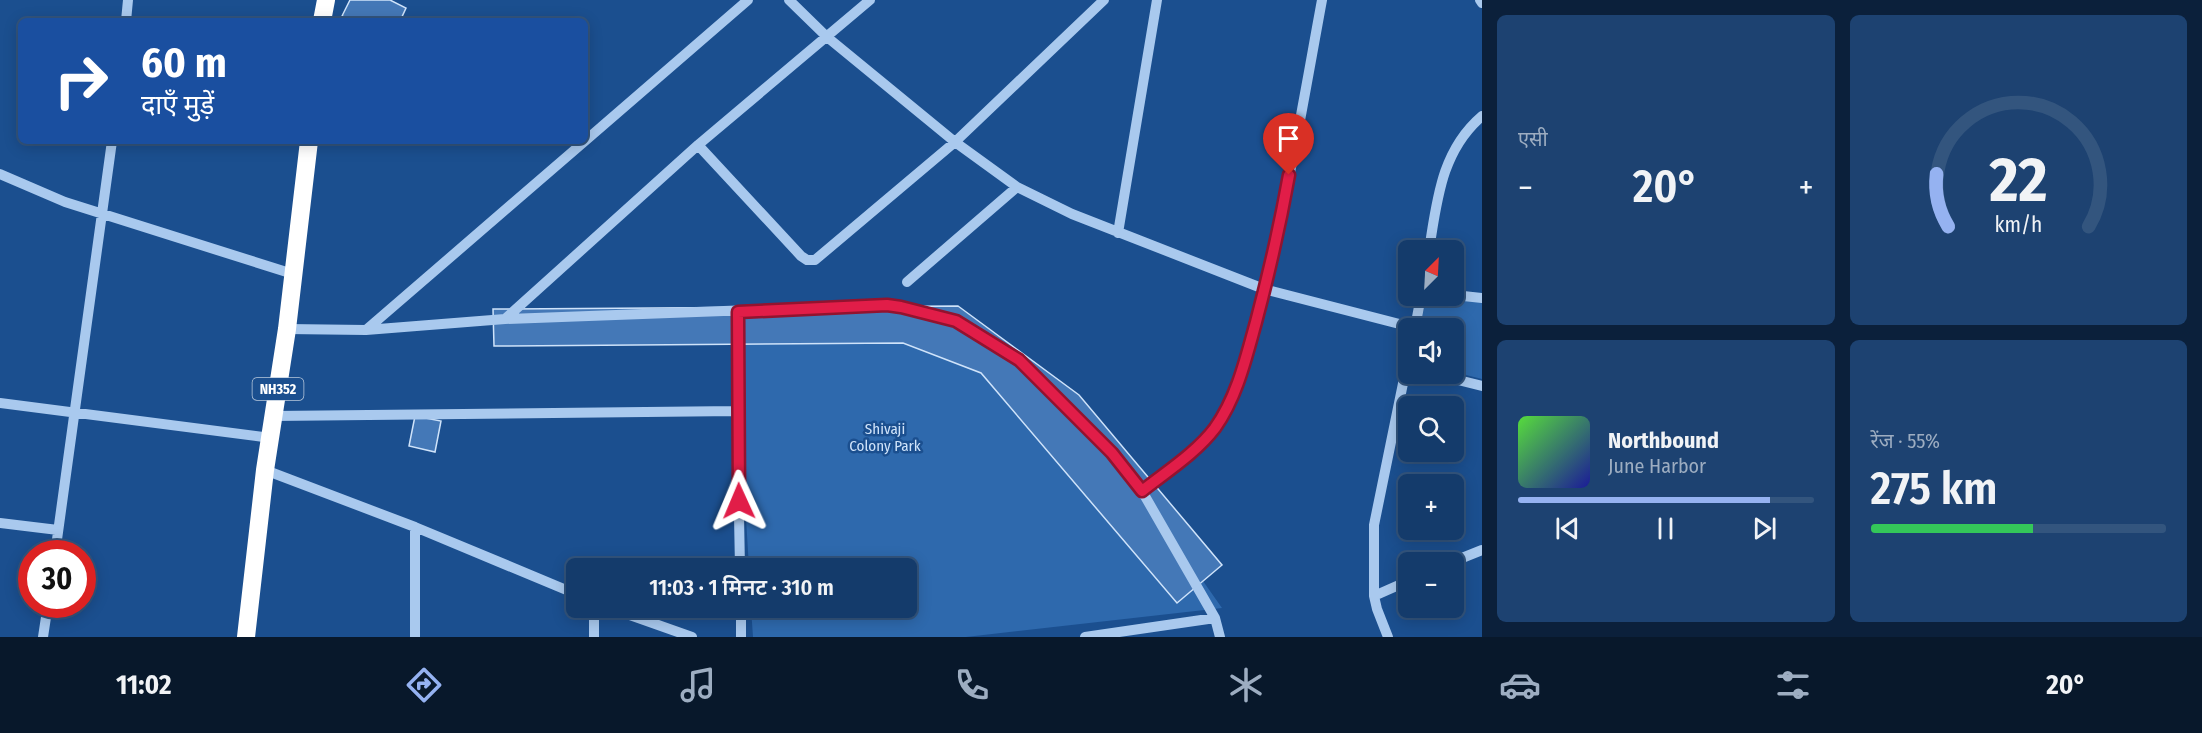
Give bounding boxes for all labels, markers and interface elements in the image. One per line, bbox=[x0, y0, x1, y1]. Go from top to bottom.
text: 60 m bbox=[141, 38, 227, 88]
icon: right bbox=[42, 42, 120, 120]
text: दाएँ मुड़ें bbox=[141, 89, 214, 121]
pin bbox=[1263, 113, 1314, 175]
icon: arrive bbox=[1272, 122, 1305, 155]
text: एसी bbox=[1518, 127, 1548, 151]
text: 22 bbox=[1988, 143, 2047, 218]
text: 20° bbox=[1633, 160, 1699, 214]
text: − bbox=[1518, 168, 1533, 208]
text: + bbox=[1798, 168, 1814, 208]
text: km/h bbox=[1994, 212, 2042, 238]
north arrow bbox=[1398, 240, 1464, 306]
map controls bbox=[1398, 240, 1464, 618]
button: sound bbox=[1398, 318, 1464, 384]
road number: NH352 bbox=[252, 378, 304, 400]
button: search bbox=[1398, 396, 1464, 462]
park label: Shivaji Colony Park bbox=[849, 420, 921, 455]
text: Northbound bbox=[1608, 427, 1719, 454]
text: रेंज · 55% bbox=[1871, 429, 1940, 453]
text: June Harbor bbox=[1608, 454, 1706, 478]
text: 275 km bbox=[1871, 462, 1998, 516]
position arrow bbox=[707, 469, 771, 533]
button: + bbox=[1398, 474, 1464, 540]
icon: previous bbox=[1551, 512, 1584, 545]
icon: pause bbox=[1649, 512, 1682, 545]
icon: next bbox=[1748, 512, 1781, 545]
speed limit sign: 30 bbox=[18, 540, 96, 618]
button: − bbox=[1398, 552, 1464, 618]
text: 11:03 · 1 मिनट · 310 m bbox=[649, 574, 834, 601]
icon: directions bbox=[403, 664, 445, 706]
icon: music bbox=[677, 664, 719, 706]
icon: phone bbox=[951, 664, 993, 706]
icon: climate bbox=[1225, 664, 1267, 706]
icon: car bbox=[1499, 664, 1541, 706]
icon: filters bbox=[1772, 664, 1814, 706]
text: 11:02 bbox=[116, 669, 171, 701]
text: 20° bbox=[2046, 669, 2086, 701]

